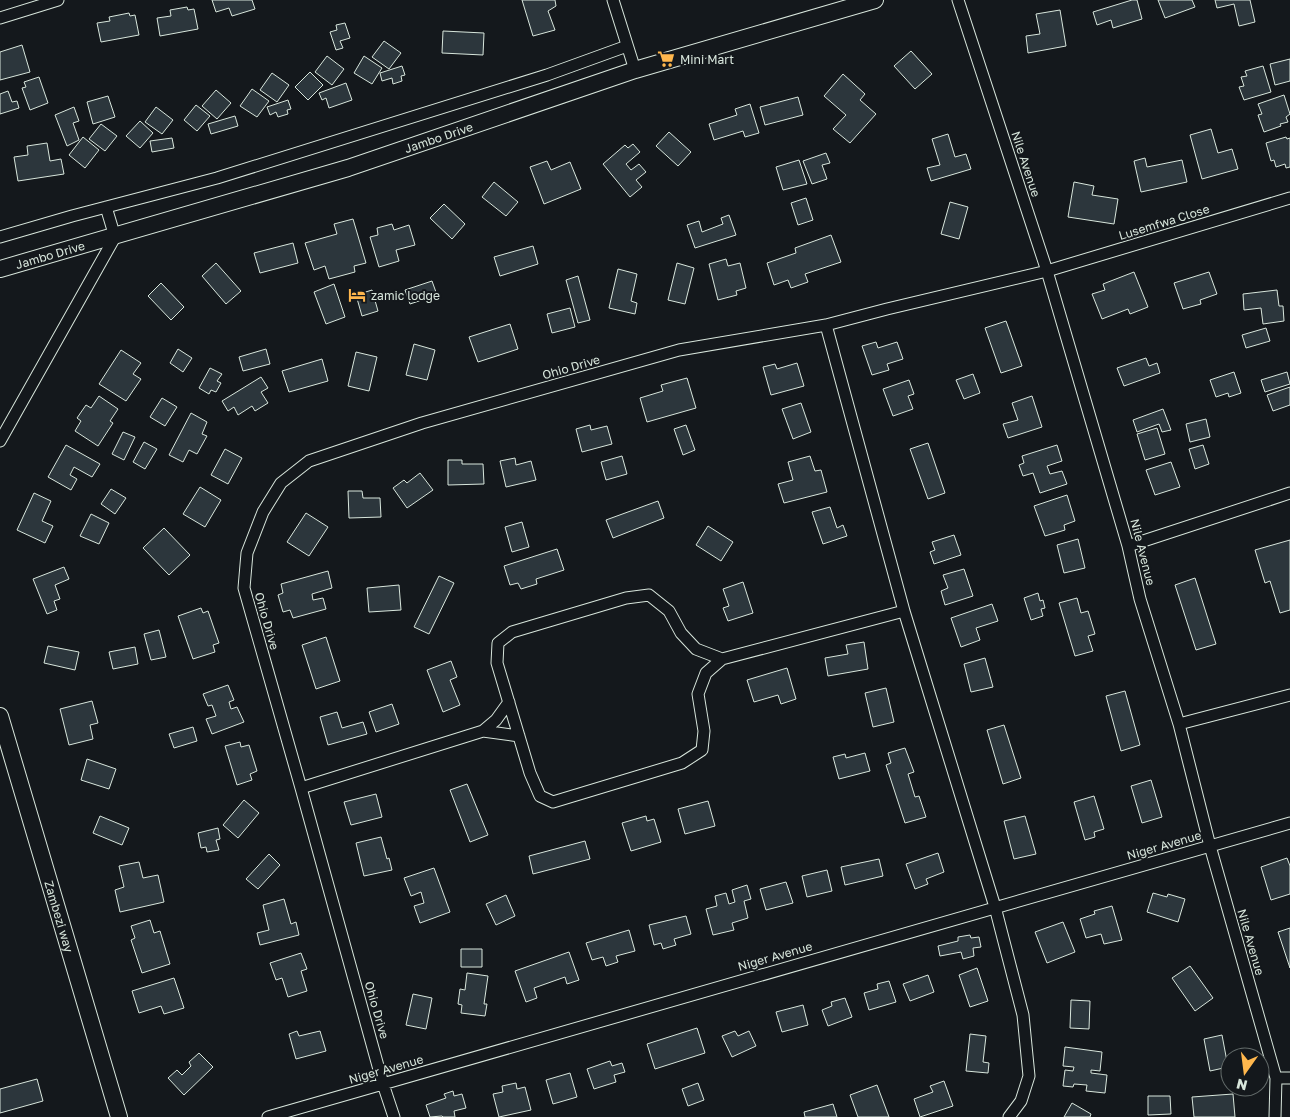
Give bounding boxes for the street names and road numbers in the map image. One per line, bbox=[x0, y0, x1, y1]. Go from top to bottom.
street label: Jambo Drive bbox=[402, 118, 475, 156]
street label: Nile Avenue bbox=[1008, 129, 1044, 199]
street label: Lusemfwa Close bbox=[1117, 201, 1211, 243]
street label: Jambo Drive bbox=[14, 237, 86, 272]
street label: Ohio Drive bbox=[540, 352, 602, 382]
street label: Nile Avenue bbox=[1127, 517, 1159, 587]
street label: Ohio Drive bbox=[252, 590, 282, 652]
street label: Niger Avenue bbox=[1125, 827, 1203, 863]
street label: Zambezi way bbox=[42, 879, 77, 954]
street label: Nile Avenue bbox=[1234, 907, 1268, 977]
street label: Niger Avenue bbox=[736, 938, 814, 974]
street label: Ohio Drive bbox=[362, 979, 392, 1041]
street label: Niger Avenue bbox=[347, 1051, 425, 1087]

